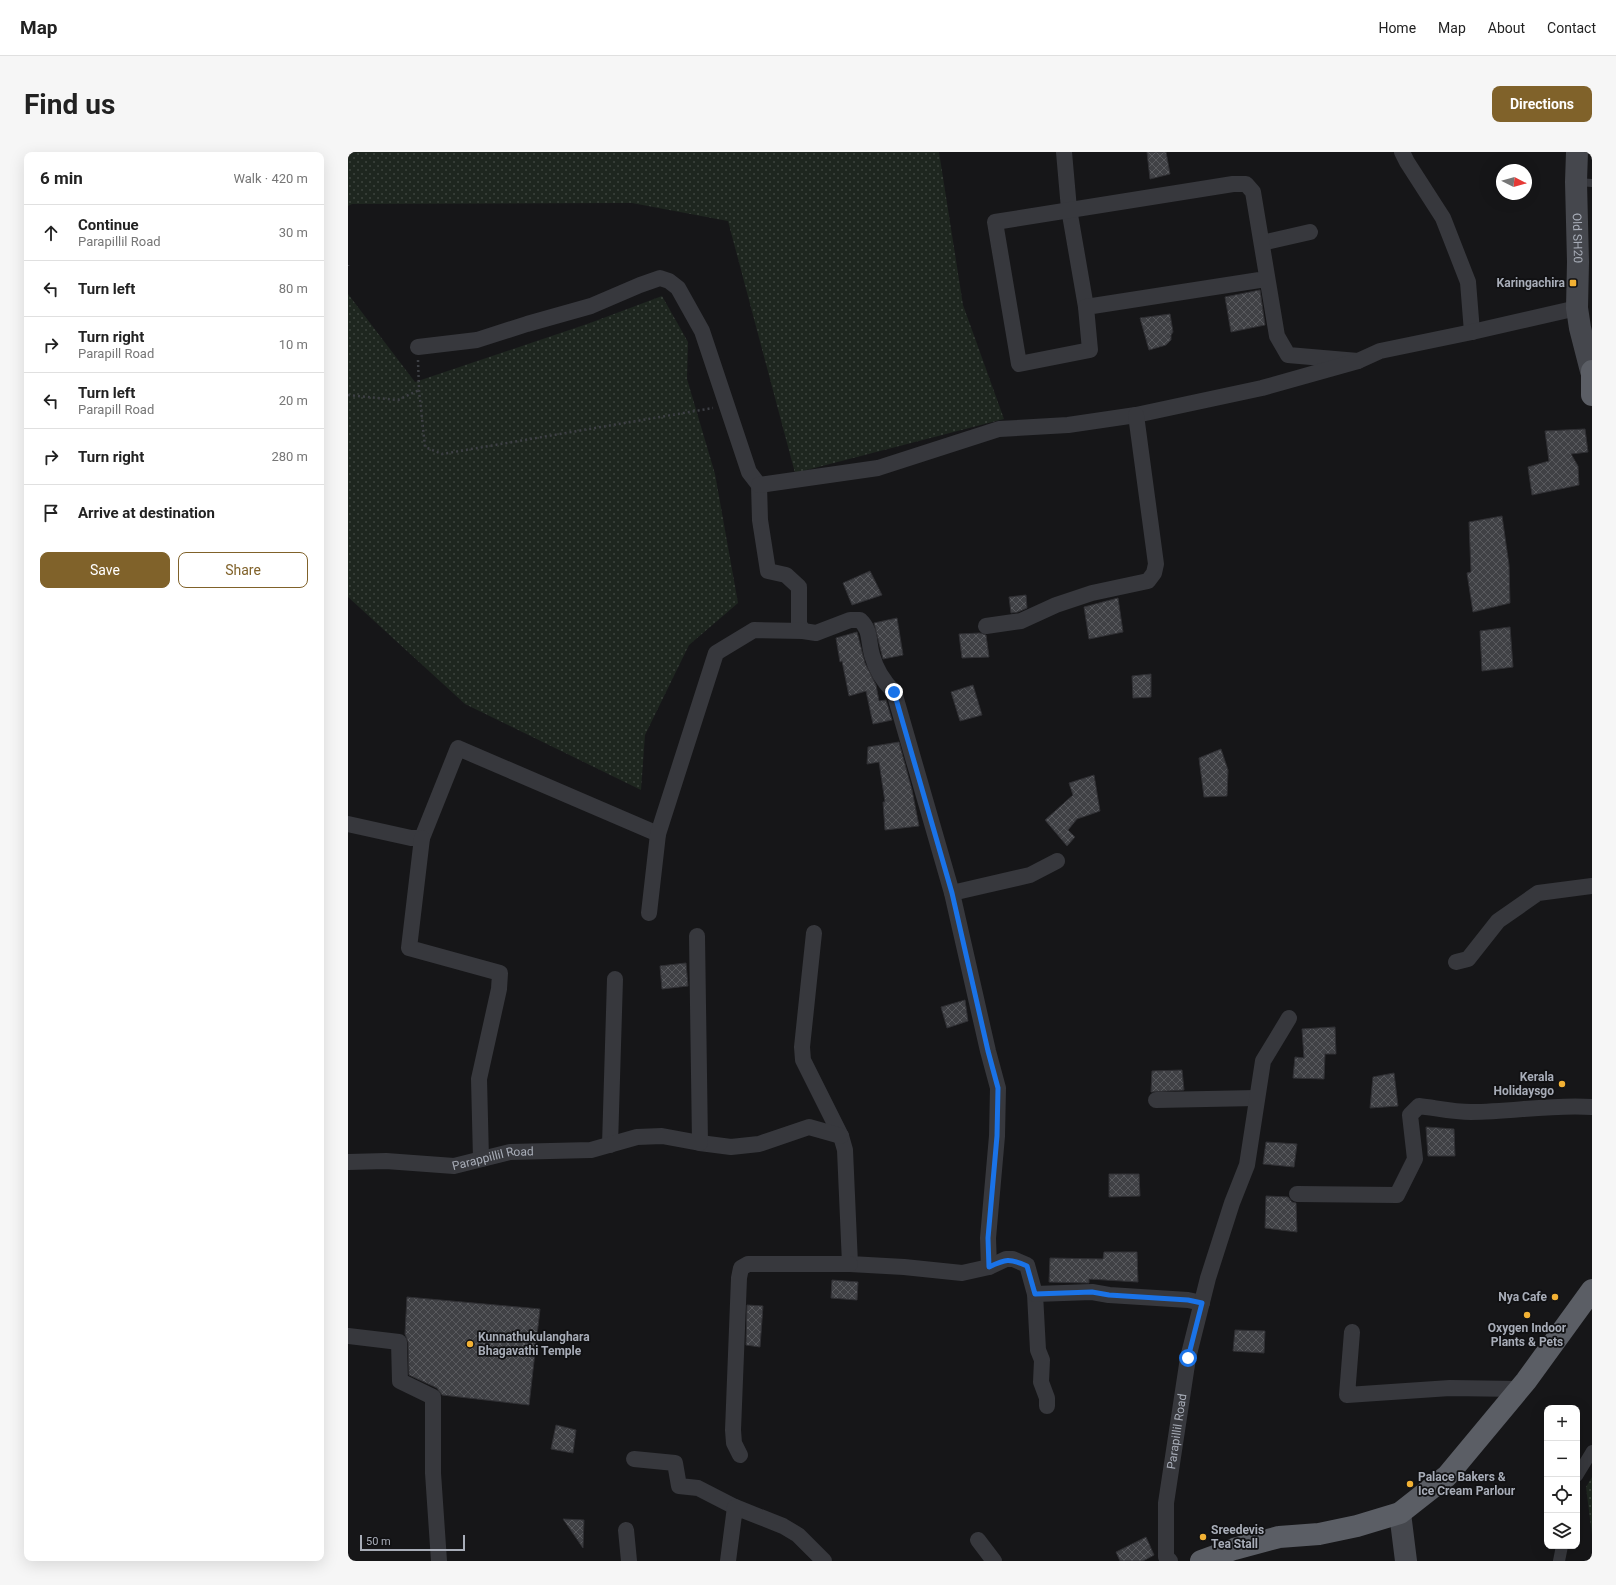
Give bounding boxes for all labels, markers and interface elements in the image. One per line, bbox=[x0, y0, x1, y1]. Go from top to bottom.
text: Map bbox=[20, 16, 58, 39]
text: Home bbox=[1378, 20, 1416, 36]
text: Map bbox=[1438, 20, 1466, 36]
text: About bbox=[1488, 20, 1525, 36]
text: Contact bbox=[1547, 20, 1596, 36]
button: Directions bbox=[1492, 86, 1592, 122]
text: Find us bbox=[24, 88, 115, 121]
north arrow bbox=[1496, 164, 1532, 200]
text: 6 min bbox=[40, 168, 83, 188]
text: Walk · 420 m bbox=[233, 171, 308, 186]
street label: Old SH20 bbox=[1570, 213, 1585, 263]
text: Continue bbox=[78, 216, 139, 234]
icon: ahead bbox=[40, 222, 62, 244]
text: 30 m bbox=[279, 225, 308, 240]
text: Parapillil Road bbox=[78, 234, 161, 249]
place label: Karingachira bbox=[1497, 276, 1566, 290]
icon: left bbox=[40, 278, 62, 300]
marker: Karingachira bbox=[1568, 278, 1578, 288]
text: Turn left bbox=[78, 280, 135, 298]
text: 80 m bbox=[279, 281, 308, 296]
text: Turn right bbox=[78, 328, 144, 346]
icon: right bbox=[40, 334, 62, 356]
text: 10 m bbox=[279, 337, 308, 352]
text: Parapill Road bbox=[78, 346, 154, 361]
text: Turn left bbox=[78, 384, 135, 402]
icon: left bbox=[40, 390, 62, 412]
text: 20 m bbox=[279, 393, 308, 408]
text: Parapill Road bbox=[78, 402, 154, 417]
icon: right bbox=[40, 446, 62, 468]
text: Turn right bbox=[78, 448, 144, 466]
text: 280 m bbox=[271, 449, 308, 464]
icon: arrive bbox=[40, 502, 62, 524]
text: Arrive at destination bbox=[78, 504, 215, 522]
button: Save bbox=[40, 552, 170, 588]
button: Share bbox=[178, 552, 308, 588]
route end bbox=[885, 683, 903, 701]
place label: Kerala Holidaysgo bbox=[1493, 1070, 1555, 1098]
marker: Kerala Holidaysgo bbox=[1557, 1079, 1567, 1089]
street label: Parappillil Road bbox=[451, 1144, 534, 1173]
place label: Nya Cafe bbox=[1498, 1290, 1548, 1304]
marker: Nya Cafe bbox=[1550, 1292, 1560, 1302]
marker: Oxygen Indoor Plants & Pets bbox=[1522, 1310, 1532, 1320]
place label: Oxygen Indoor Plants & Pets bbox=[1488, 1321, 1567, 1349]
place label: Kunnathukulanghara Bhagavathi Temple bbox=[478, 1330, 590, 1358]
marker: Kunnathukulanghara Bhagavathi Temple bbox=[465, 1339, 475, 1349]
route start bbox=[1179, 1349, 1197, 1367]
street label: Parapillil Road bbox=[1164, 1393, 1189, 1470]
map controls bbox=[1544, 1405, 1580, 1549]
button: + bbox=[1544, 1405, 1580, 1441]
button: − bbox=[1544, 1441, 1580, 1477]
place label: Palace Bakers & Ice Cream Parlour bbox=[1418, 1470, 1516, 1498]
button: locate bbox=[1544, 1477, 1580, 1513]
marker: Palace Bakers & Ice Cream Parlour bbox=[1405, 1479, 1415, 1489]
button: layers bbox=[1544, 1513, 1580, 1549]
place label: Sreedevis Tea Stall bbox=[1211, 1523, 1264, 1551]
marker: Sreedevis Tea Stall bbox=[1198, 1532, 1208, 1542]
scale bar bbox=[360, 1533, 465, 1552]
text: 50 m bbox=[366, 1535, 391, 1548]

